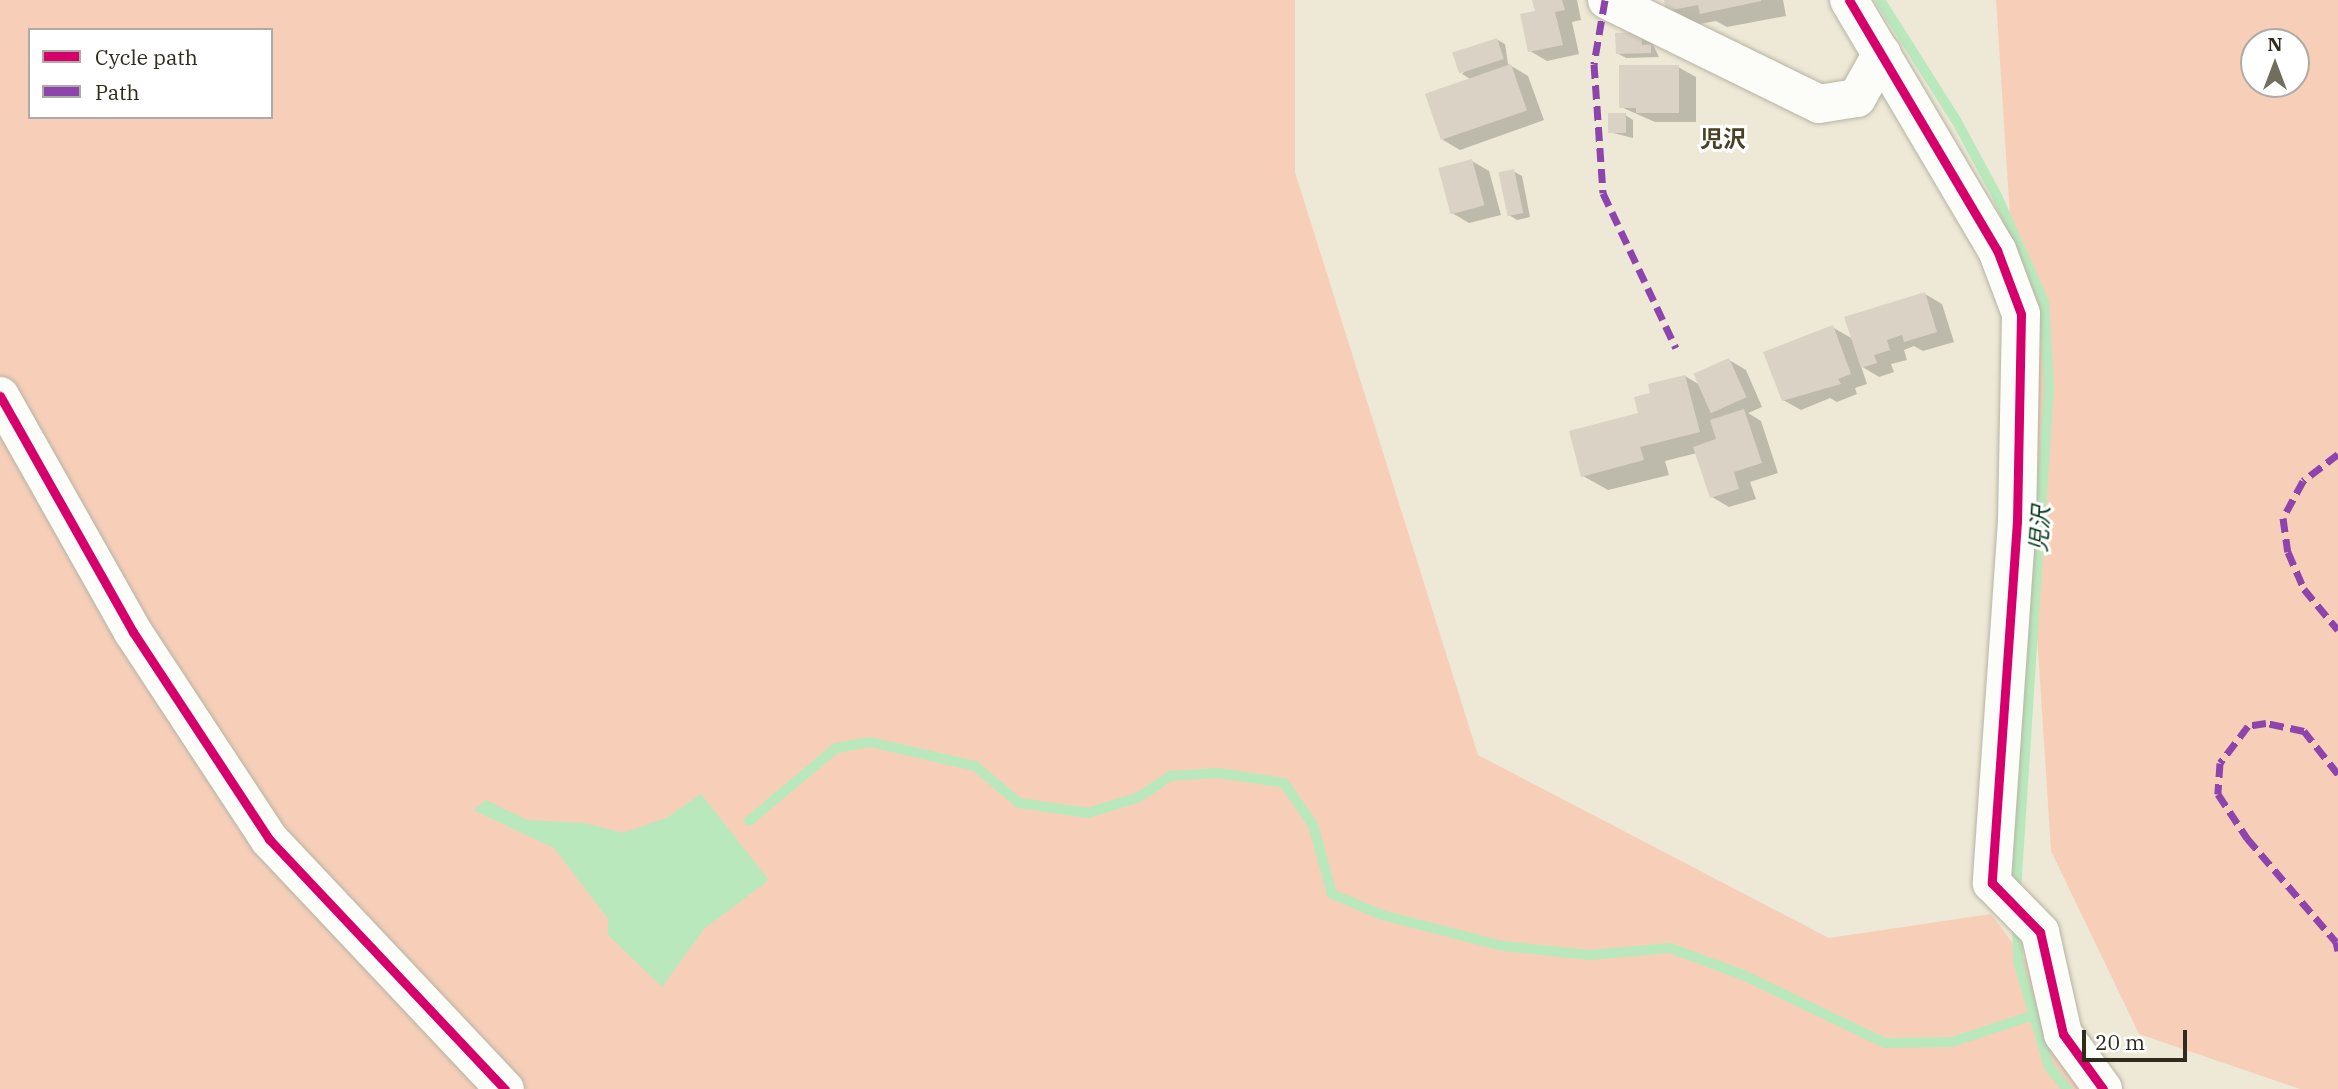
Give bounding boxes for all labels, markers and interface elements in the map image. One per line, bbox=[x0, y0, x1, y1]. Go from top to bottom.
legend bbox=[28, 28, 273, 119]
north arrow bbox=[2240, 28, 2310, 98]
text: N bbox=[2267, 32, 2283, 56]
text: Cycle path bbox=[95, 43, 198, 71]
text: Path bbox=[95, 78, 140, 106]
district label: 児沢 bbox=[1700, 124, 1746, 152]
water label: 児沢 bbox=[2024, 505, 2054, 553]
scale bar bbox=[2086, 1016, 2191, 1060]
text: 20 m bbox=[2095, 1028, 2145, 1056]

